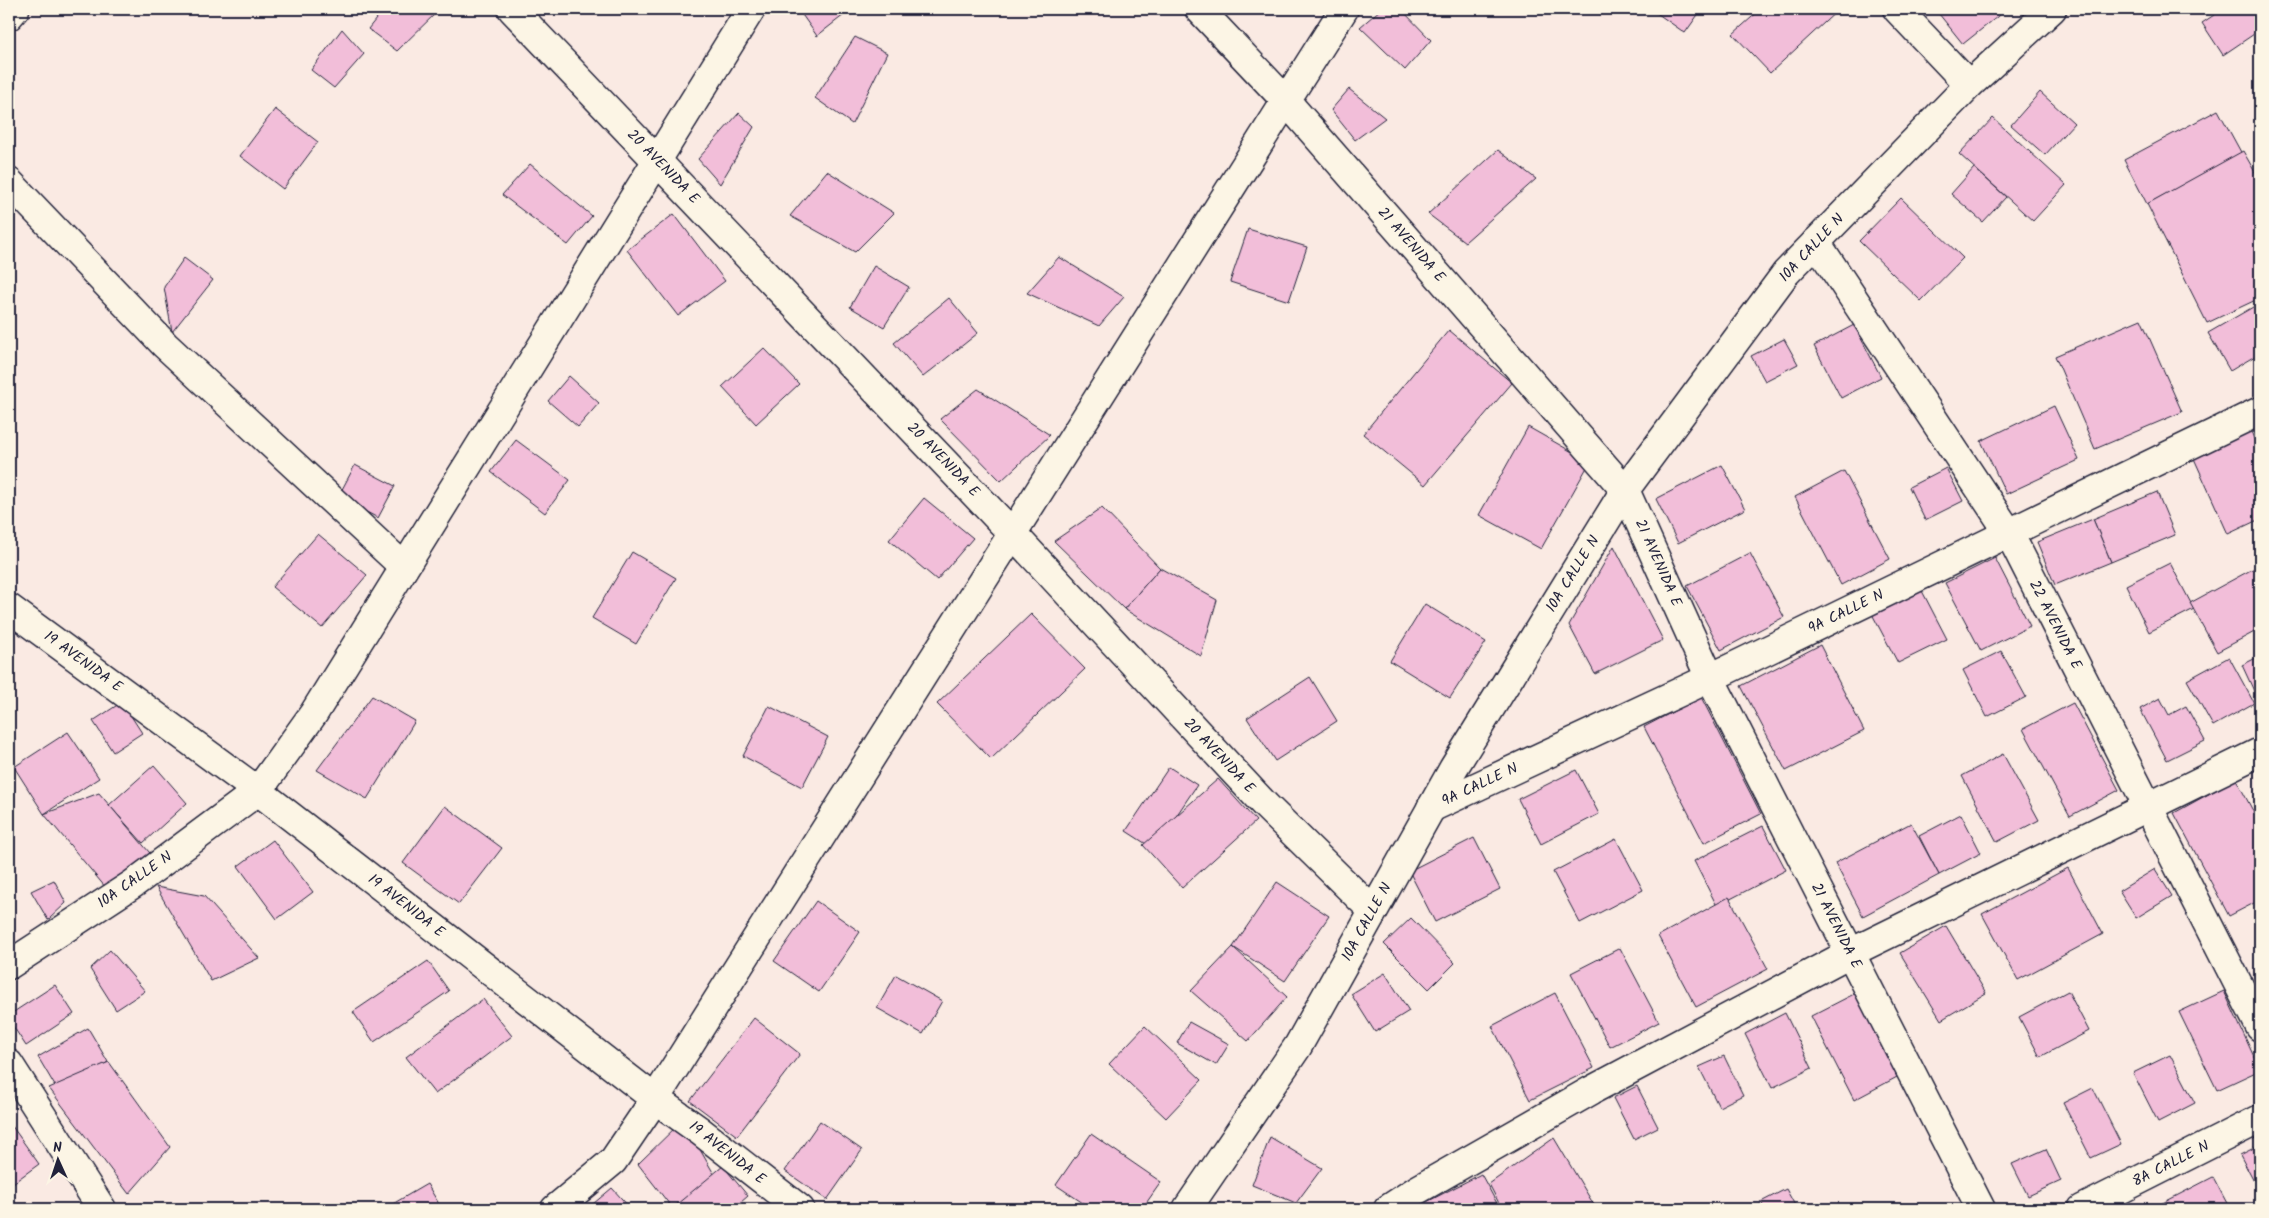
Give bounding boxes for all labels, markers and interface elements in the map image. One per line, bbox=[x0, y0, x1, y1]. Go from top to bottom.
street label: 20 AVENIDA E bbox=[621, 124, 706, 211]
street label: 21 AVENIDA E bbox=[1371, 202, 1452, 289]
street label: 10A CALLE N bbox=[1774, 208, 1850, 288]
street label: 20 AVENIDA E bbox=[901, 417, 986, 504]
street label: 21 AVENIDA E bbox=[1628, 515, 1689, 612]
street label: 10A CALLE N bbox=[1540, 531, 1606, 617]
street label: 22 AVENIDA E bbox=[2022, 576, 2088, 675]
street label: 9A CALLE N bbox=[1804, 583, 1888, 641]
street label: 19 AVENIDA E bbox=[39, 625, 128, 700]
street label: 20 AVENIDA E bbox=[1177, 713, 1262, 800]
street label: 9A CALLE N bbox=[1438, 757, 1522, 813]
street label: 10A CALLE N bbox=[93, 845, 177, 915]
street label: 19 AVENIDA E bbox=[362, 868, 451, 945]
street label: 10A CALLE N bbox=[1335, 878, 1399, 966]
street label: 21 AVENIDA E bbox=[1804, 879, 1869, 974]
street label: 19 AVENIDA E bbox=[683, 1115, 772, 1192]
street label: 8A CALLE N bbox=[2128, 1134, 2214, 1194]
north arrow bbox=[32, 1136, 82, 1186]
text: N bbox=[52, 1137, 63, 1159]

